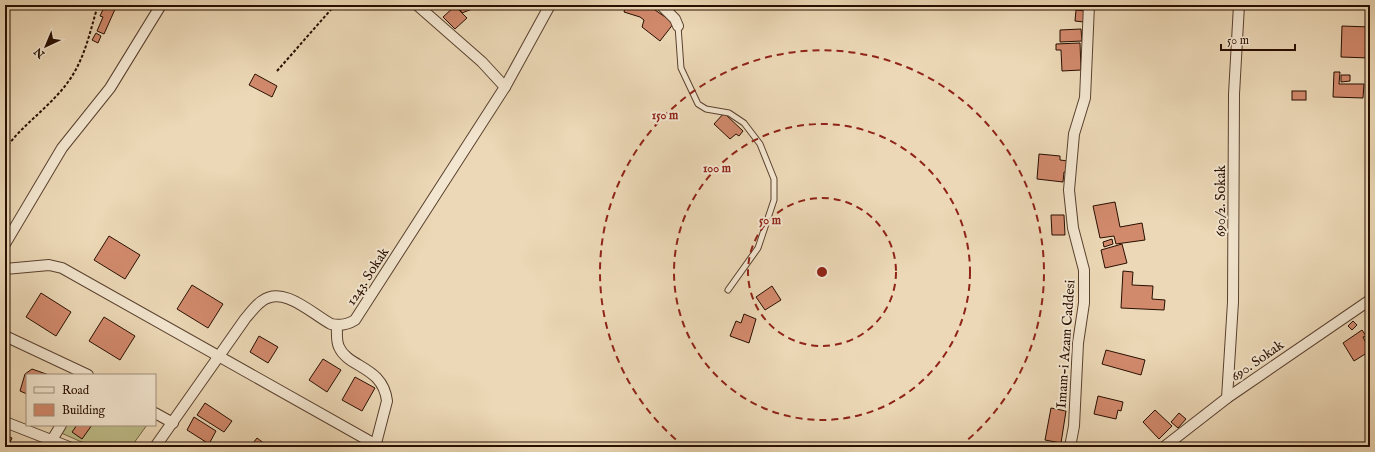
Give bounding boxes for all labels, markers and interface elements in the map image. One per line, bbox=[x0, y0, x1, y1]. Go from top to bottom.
north arrow bbox=[26, 26, 66, 66]
scale bar bbox=[1221, 26, 1295, 52]
text: 50 m bbox=[1227, 33, 1249, 48]
text: N bbox=[31, 44, 49, 62]
text: 150 m bbox=[652, 108, 679, 123]
text: 100 m bbox=[703, 161, 732, 176]
street label: 690/2. Sokak bbox=[1212, 165, 1230, 237]
text: 50 m bbox=[759, 213, 782, 228]
street label: 1243. Sokak bbox=[342, 244, 394, 309]
centre of rings bbox=[815, 265, 829, 279]
street label: Imam-i Azam Caddesi bbox=[1053, 279, 1079, 409]
street label: 690. Sokak bbox=[1228, 336, 1288, 386]
legend bbox=[26, 374, 156, 426]
text: Road bbox=[62, 383, 90, 398]
text: Building bbox=[62, 403, 106, 418]

